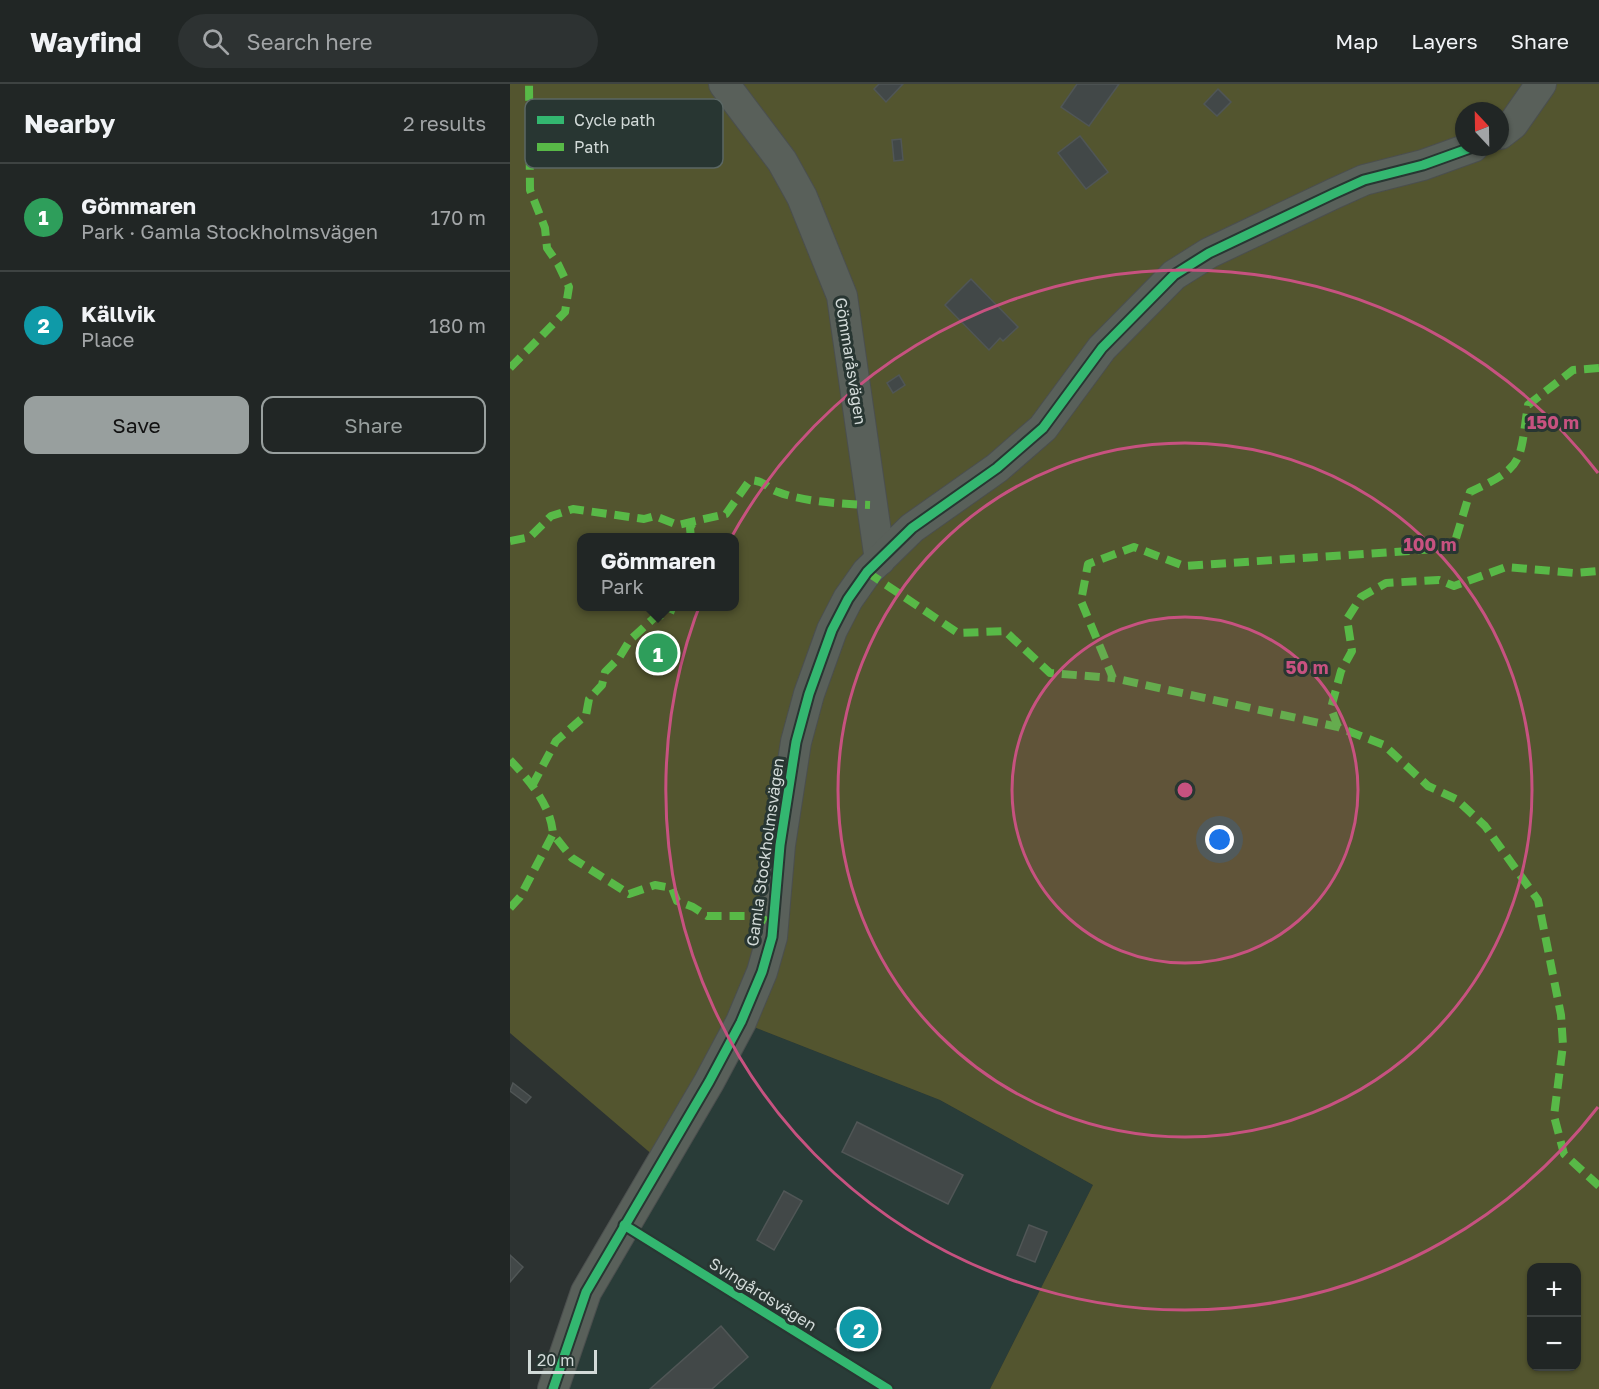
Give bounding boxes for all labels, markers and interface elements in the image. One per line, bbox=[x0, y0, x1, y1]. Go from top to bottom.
search box bbox=[178, 14, 598, 68]
text: Wayfind bbox=[30, 25, 142, 58]
icon: search bbox=[199, 25, 232, 58]
text: Search here bbox=[247, 28, 373, 55]
text: Map bbox=[1335, 28, 1378, 54]
text: Layers bbox=[1411, 28, 1478, 54]
text: Share bbox=[1511, 28, 1569, 54]
legend bbox=[525, 99, 723, 168]
north arrow bbox=[1455, 102, 1509, 156]
text: Nearby bbox=[24, 108, 115, 139]
text: Cycle path bbox=[574, 110, 655, 130]
text: 2 results bbox=[403, 111, 486, 135]
text: Path bbox=[574, 137, 609, 157]
text: Gömmaren bbox=[81, 192, 196, 219]
text: 1 bbox=[38, 205, 49, 229]
text: 170 m bbox=[431, 205, 486, 229]
text: Park · Gamla Stockholmsvägen bbox=[81, 219, 378, 243]
street label: Gömmaråsvägen bbox=[831, 296, 871, 426]
text: Källvik bbox=[81, 300, 156, 327]
text: 2 bbox=[37, 313, 50, 337]
text: 180 m bbox=[429, 313, 486, 337]
text: Place bbox=[81, 327, 134, 351]
button: Save bbox=[24, 396, 249, 454]
button: Share bbox=[261, 396, 486, 454]
text: 150 m bbox=[1527, 411, 1579, 433]
popup bbox=[577, 533, 739, 611]
text: 100 m bbox=[1404, 533, 1456, 555]
text: Gömmaren bbox=[600, 547, 716, 574]
text: Park bbox=[600, 574, 644, 598]
pin: 1 bbox=[638, 630, 678, 676]
text: 50 m bbox=[1286, 656, 1328, 678]
street label: Gamla Stockholmsvägen bbox=[742, 756, 788, 948]
centre of rings bbox=[1175, 780, 1195, 800]
your location bbox=[1205, 825, 1234, 854]
street label: Svingårdsvägen bbox=[706, 1253, 820, 1335]
map controls bbox=[1527, 1263, 1581, 1371]
button: + bbox=[1527, 1263, 1581, 1317]
pin: 2 bbox=[840, 1306, 878, 1352]
button: − bbox=[1527, 1317, 1581, 1371]
scale bar bbox=[528, 1347, 597, 1374]
text: 20 m bbox=[537, 1350, 574, 1370]

